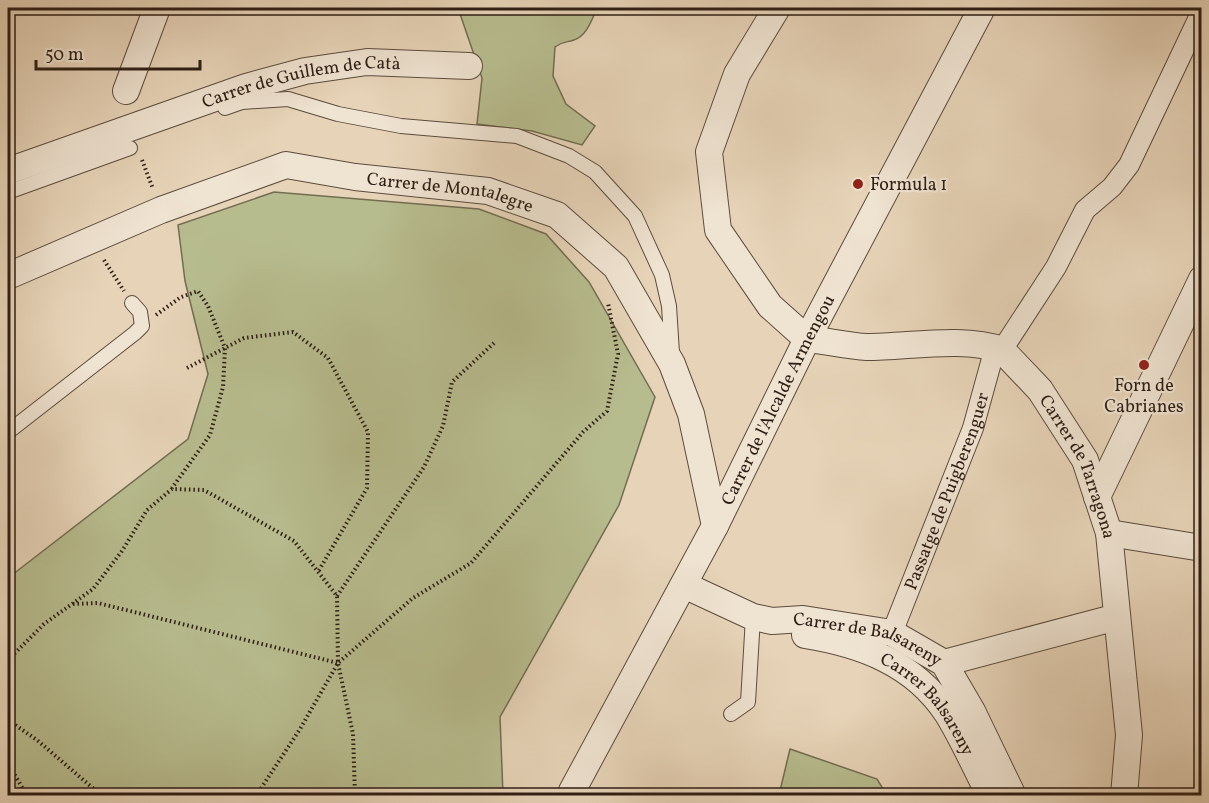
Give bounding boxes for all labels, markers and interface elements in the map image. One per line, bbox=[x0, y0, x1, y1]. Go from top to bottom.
scale bar bbox=[36, 33, 200, 71]
text: 50 m bbox=[45, 43, 84, 68]
street label: Carrer de Guillem de Catà bbox=[199, 51, 401, 116]
street label: Carrer de Montalegre bbox=[365, 167, 536, 220]
place label: Formula 1 bbox=[870, 173, 947, 198]
marker: Formula 1 bbox=[851, 177, 865, 191]
street label: Carrer de l'Alcalde Armengou bbox=[716, 291, 842, 510]
marker: Forn de Cabrianes bbox=[1137, 358, 1151, 372]
place label: Forn de Cabrianes bbox=[1104, 374, 1184, 420]
street label: Passatge de Puigberenguer bbox=[899, 390, 996, 594]
street label: Carrer de Tarragona bbox=[1032, 390, 1120, 540]
street label: Carrer de Balsareny bbox=[793, 608, 947, 673]
street label: Carrer Balsareny bbox=[875, 647, 979, 761]

